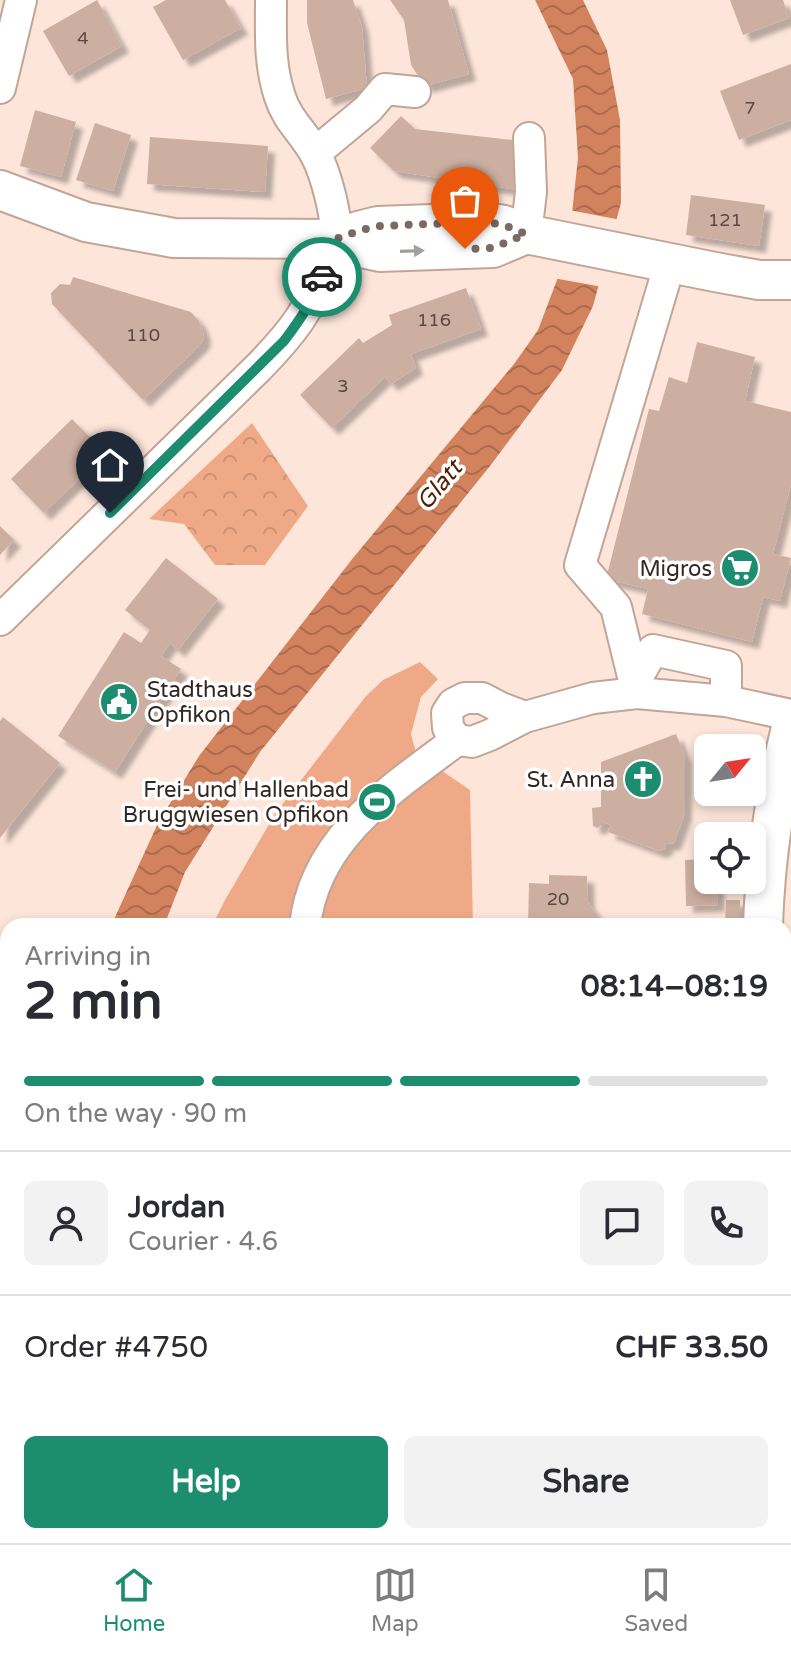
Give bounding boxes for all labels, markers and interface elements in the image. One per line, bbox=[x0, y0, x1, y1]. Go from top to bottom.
house number: 4 bbox=[77, 27, 89, 49]
house number: 7 bbox=[744, 97, 756, 119]
pin bbox=[431, 167, 499, 249]
icon: bag bbox=[443, 179, 487, 223]
house number: 121 bbox=[708, 209, 742, 231]
courier bbox=[282, 237, 362, 317]
one-way arrow bbox=[400, 245, 425, 258]
icon: car bbox=[300, 255, 344, 299]
house number: 116 bbox=[417, 309, 451, 331]
house number: 110 bbox=[126, 324, 160, 346]
house number: 3 bbox=[337, 375, 349, 397]
pin bbox=[76, 431, 144, 513]
icon: home bbox=[88, 443, 132, 487]
water label: Glatt bbox=[410, 453, 470, 516]
supermarket icon: Migros bbox=[719, 547, 761, 589]
place label: Migros bbox=[640, 556, 712, 582]
place label: Stadthaus Opfikon bbox=[147, 677, 253, 728]
public building icon: Stadthaus Opfikon bbox=[98, 681, 140, 723]
north arrow bbox=[694, 734, 766, 806]
map controls bbox=[694, 734, 766, 894]
church icon: St. Anna bbox=[622, 758, 664, 800]
place label: St. Anna bbox=[527, 767, 615, 793]
place label: Frei- und Hallenbad Bruggwiesen Opfikon bbox=[123, 777, 349, 828]
sports icon: Frei- und Hallenbad Bruggwiesen Opfikon bbox=[356, 781, 398, 823]
button: locate bbox=[694, 822, 766, 894]
house number: 20 bbox=[547, 888, 569, 910]
text: Arriving in bbox=[24, 941, 151, 972]
text: 08:14–08:19 bbox=[581, 968, 768, 1005]
text: 2 min bbox=[24, 970, 163, 1033]
text: On the way · 90 m bbox=[24, 1098, 247, 1129]
button: person bbox=[24, 1181, 108, 1265]
button: chat bbox=[580, 1181, 664, 1265]
button: phone bbox=[684, 1181, 768, 1265]
text: Jordan bbox=[128, 1189, 225, 1226]
text: Courier · 4.6 bbox=[128, 1226, 278, 1257]
text: Order #4750 bbox=[24, 1329, 208, 1366]
text: CHF 33.50 bbox=[615, 1329, 768, 1366]
button: Help bbox=[24, 1436, 388, 1528]
button: Share bbox=[404, 1436, 768, 1528]
tab: Home bbox=[103, 1563, 165, 1637]
tab: Map bbox=[371, 1563, 419, 1637]
tab: Saved bbox=[624, 1563, 688, 1637]

